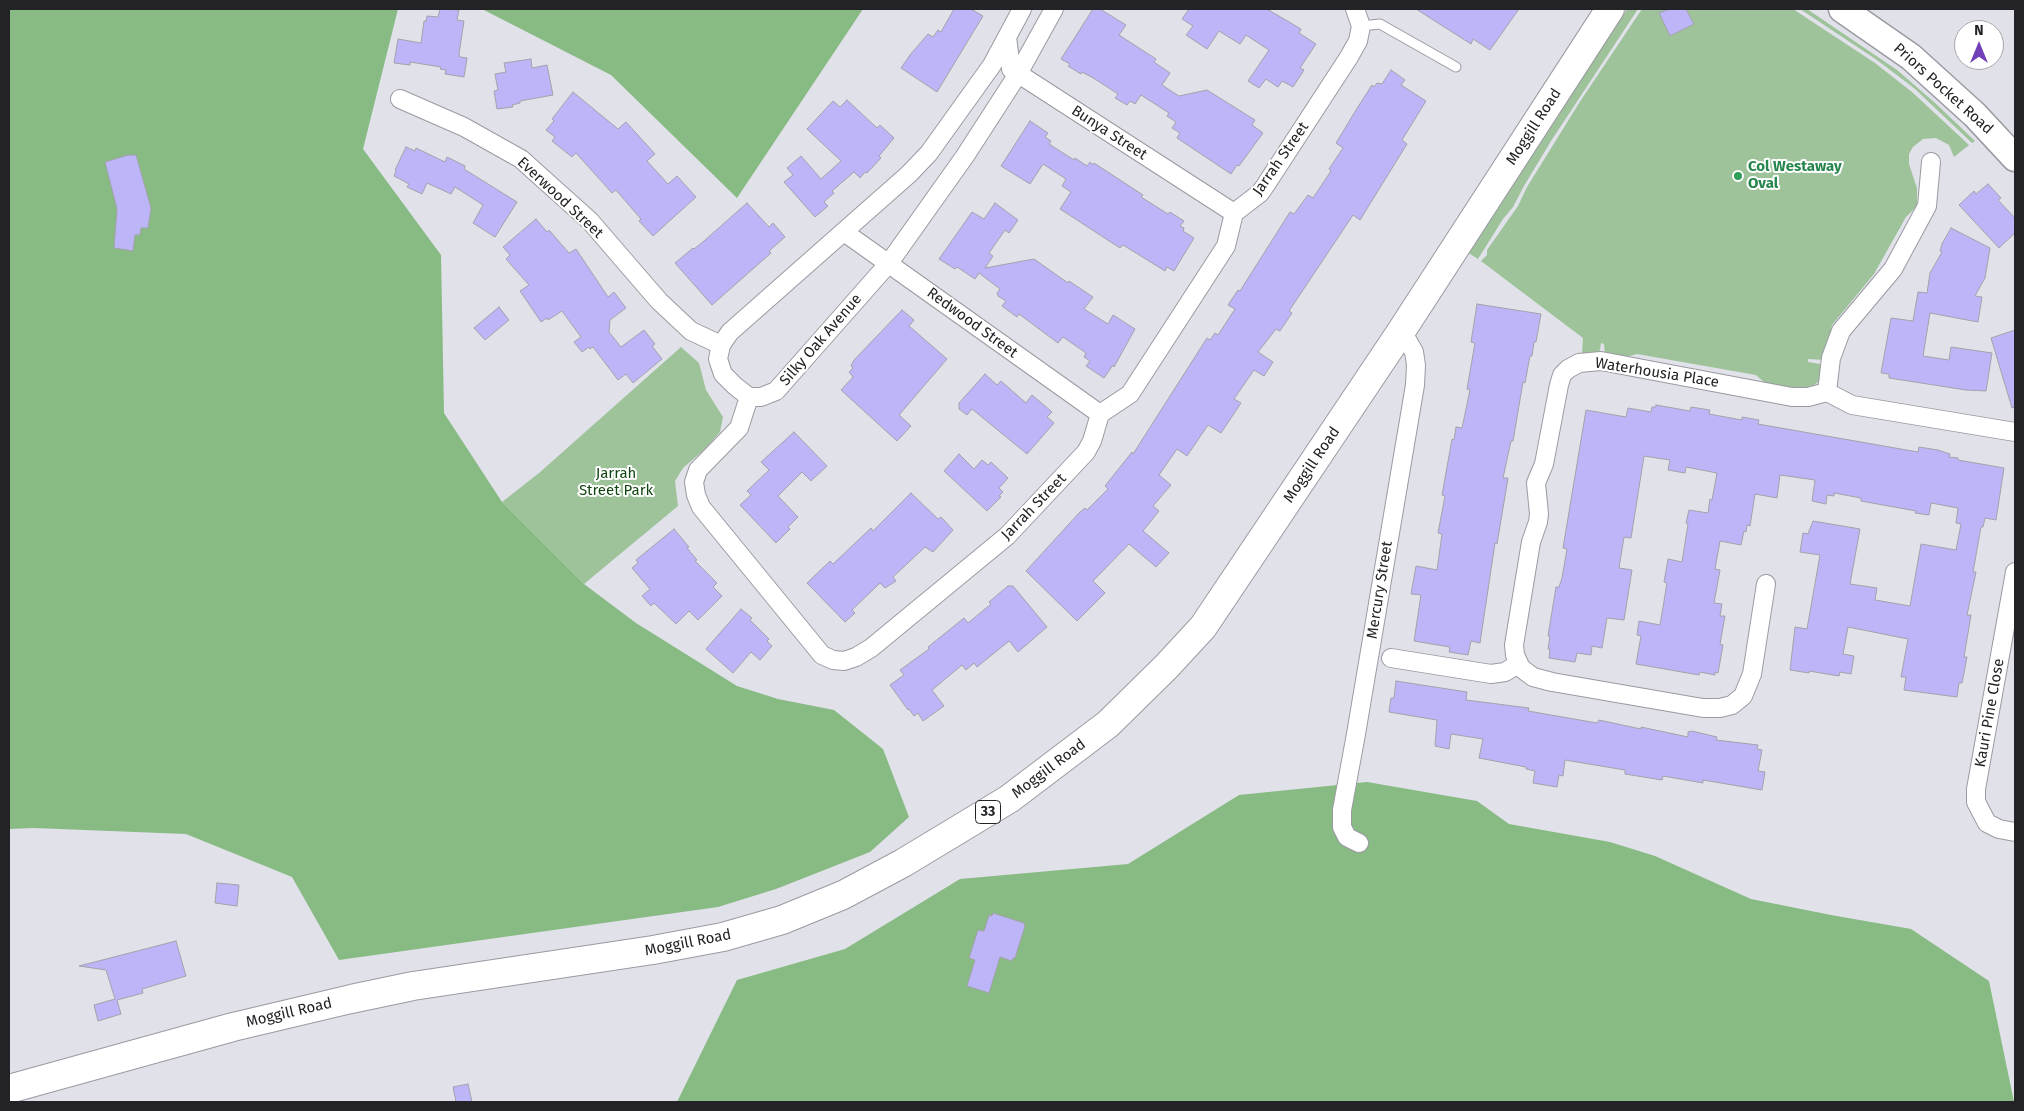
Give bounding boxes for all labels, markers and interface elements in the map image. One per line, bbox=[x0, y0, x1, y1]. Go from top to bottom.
north arrow bbox=[1954, 20, 2004, 70]
text: N bbox=[1974, 22, 1984, 39]
street label: Priors Pocket Road bbox=[1890, 40, 1996, 138]
street label: Moggill Road bbox=[1503, 85, 1565, 169]
street label: Bunya Street bbox=[1068, 102, 1150, 164]
street label: Jarrah Street bbox=[1249, 119, 1313, 199]
street label: Everwood Street bbox=[513, 154, 607, 242]
place label: Col Westaway Oval bbox=[1748, 158, 1842, 193]
marker: Col Westaway Oval bbox=[1732, 170, 1744, 182]
street label: Redwood Street bbox=[923, 284, 1021, 362]
street label: Silky Oak Avenue bbox=[776, 290, 866, 390]
street label: Waterhousia Place bbox=[1594, 354, 1720, 392]
street label: Moggill Road bbox=[1280, 424, 1344, 506]
park label: Jarrah Street Park bbox=[579, 465, 653, 500]
street label: Jarrah Street bbox=[998, 470, 1070, 544]
street label: Mercury Street bbox=[1363, 540, 1397, 640]
street label: Kauri Pine Close bbox=[1972, 657, 2008, 769]
street label: Moggill Road bbox=[1009, 735, 1089, 803]
road number: 33 bbox=[976, 800, 1000, 824]
street label: Moggill Road bbox=[643, 926, 733, 960]
street label: Moggill Road bbox=[244, 994, 334, 1032]

